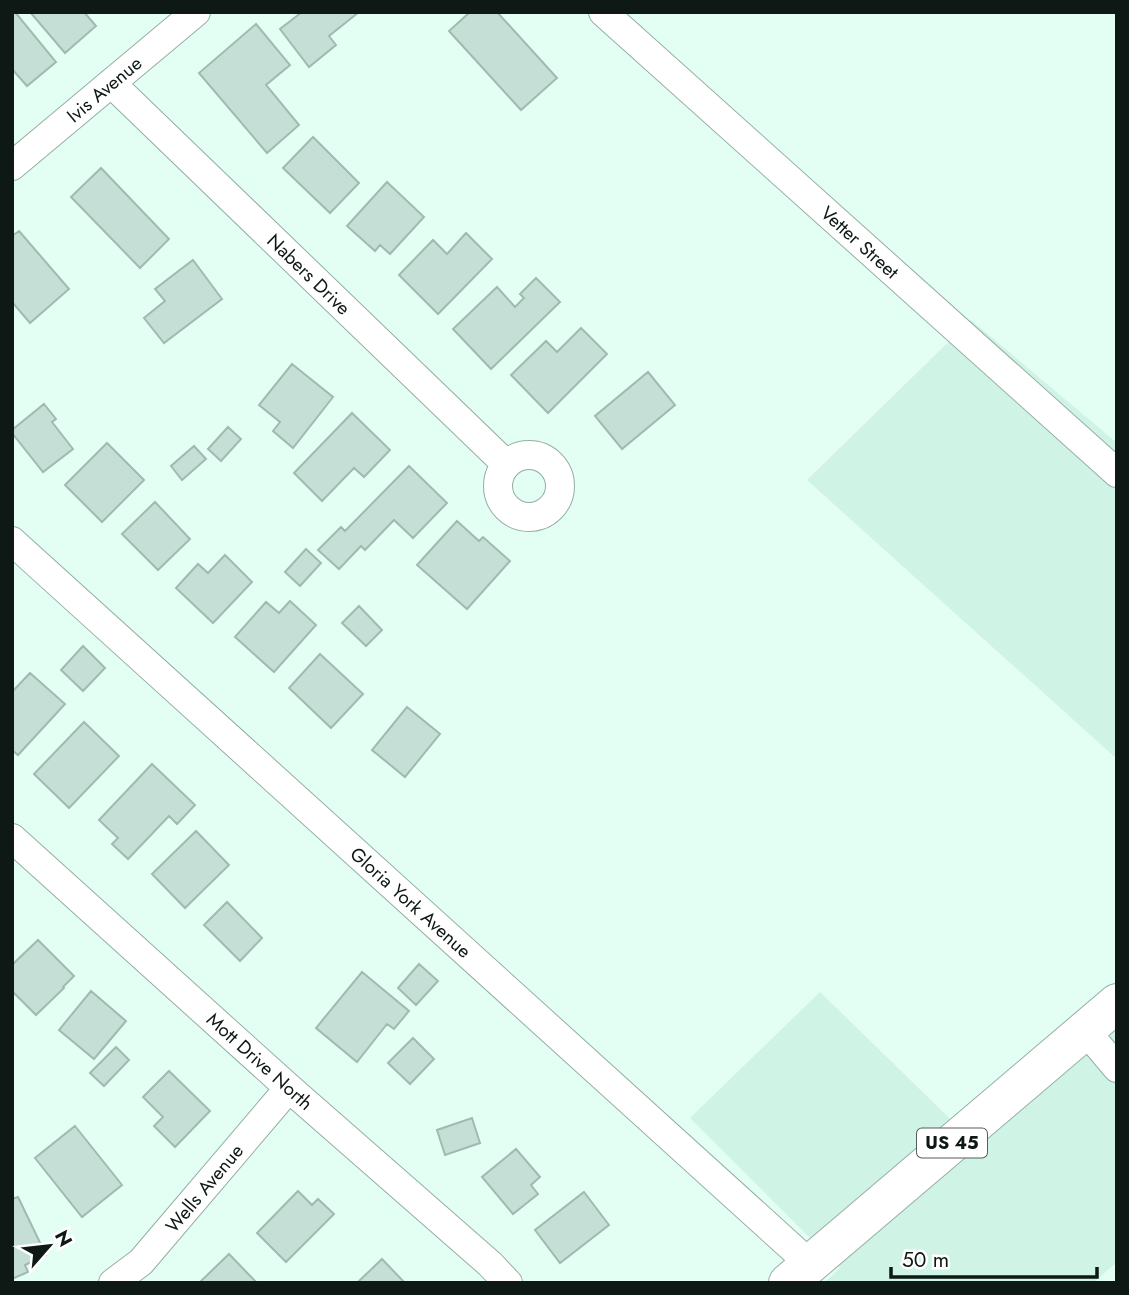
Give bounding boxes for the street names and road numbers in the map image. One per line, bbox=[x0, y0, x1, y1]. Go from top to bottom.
street label: Ivis Avenue bbox=[61, 50, 148, 129]
street label: Vetter Street bbox=[814, 200, 905, 285]
street label: Nabers Drive bbox=[261, 228, 357, 321]
street label: Gloria York Avenue bbox=[344, 841, 477, 964]
street label: Mott Drive North bbox=[201, 1006, 319, 1116]
road number: US 45 bbox=[917, 1128, 987, 1158]
street label: Wells Avenue bbox=[159, 1138, 250, 1239]

